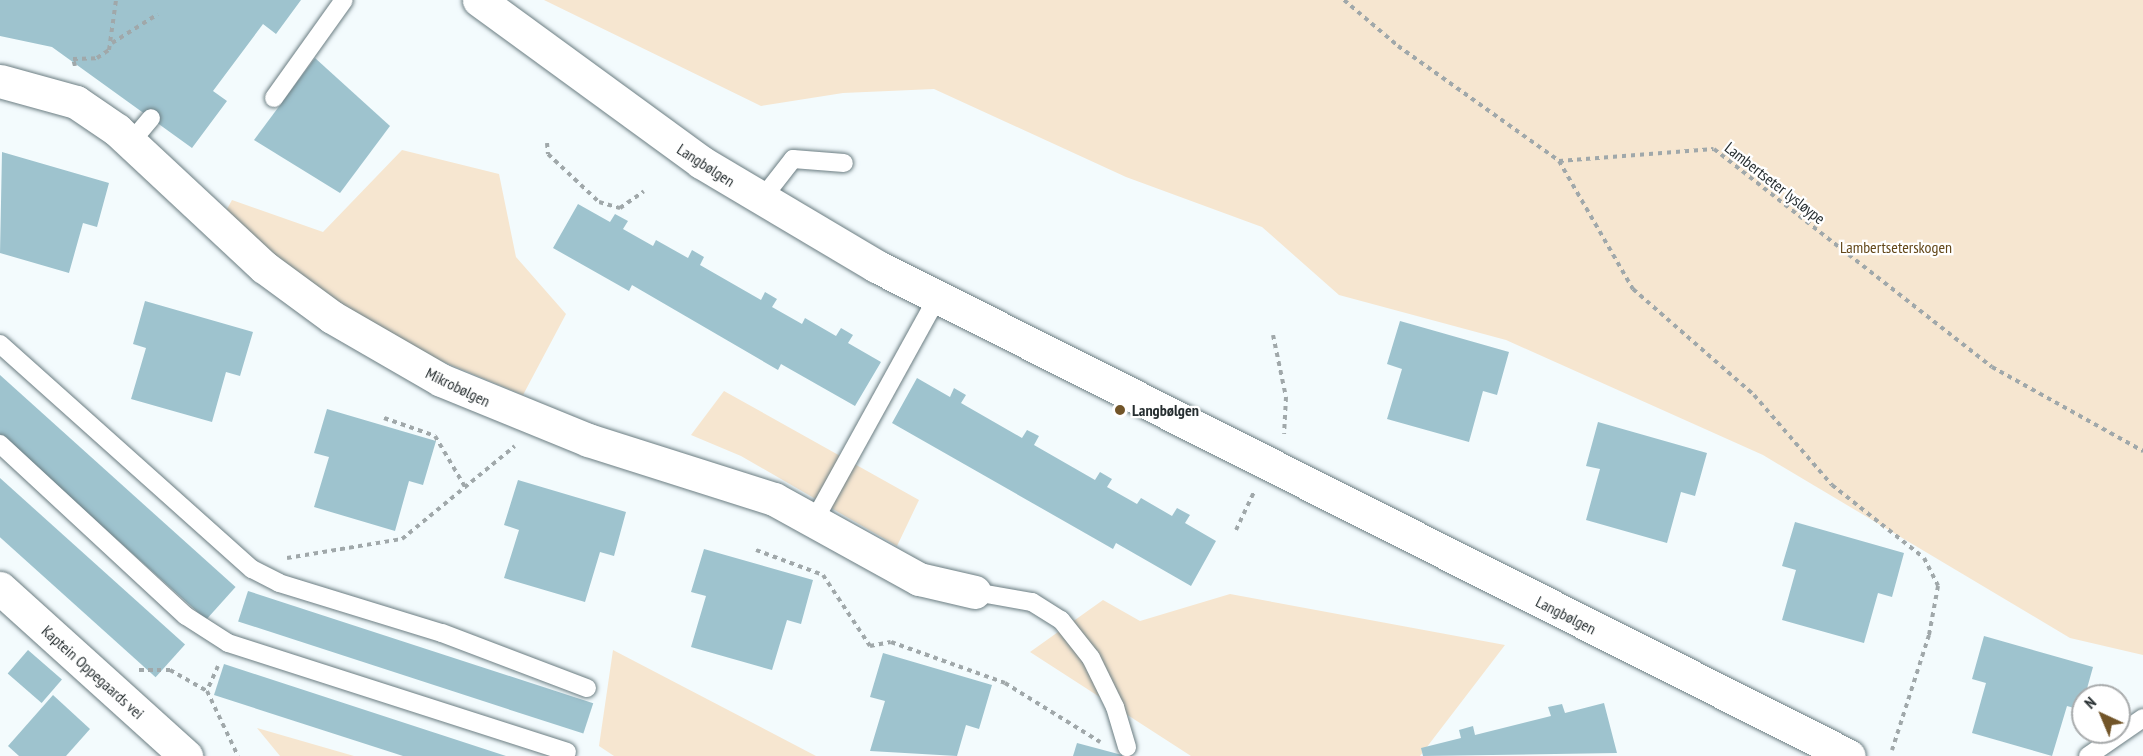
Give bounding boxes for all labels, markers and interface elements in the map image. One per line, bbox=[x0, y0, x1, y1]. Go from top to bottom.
street label: Lambertseter lysløype bbox=[1721, 138, 1829, 228]
street label: Langbølgen bbox=[674, 139, 738, 191]
park label: Lambertseterskogen bbox=[1840, 237, 1952, 257]
street label: Mikrobølgen bbox=[423, 363, 493, 411]
place label: Langbølgen bbox=[1132, 400, 1199, 420]
marker: Langbølgen bbox=[1113, 403, 1127, 417]
street label: Langbølgen bbox=[1533, 592, 1599, 638]
street label: Kaptein Oppegaards vei bbox=[38, 621, 148, 723]
north arrow bbox=[2071, 684, 2131, 744]
text: N bbox=[2080, 692, 2100, 713]

